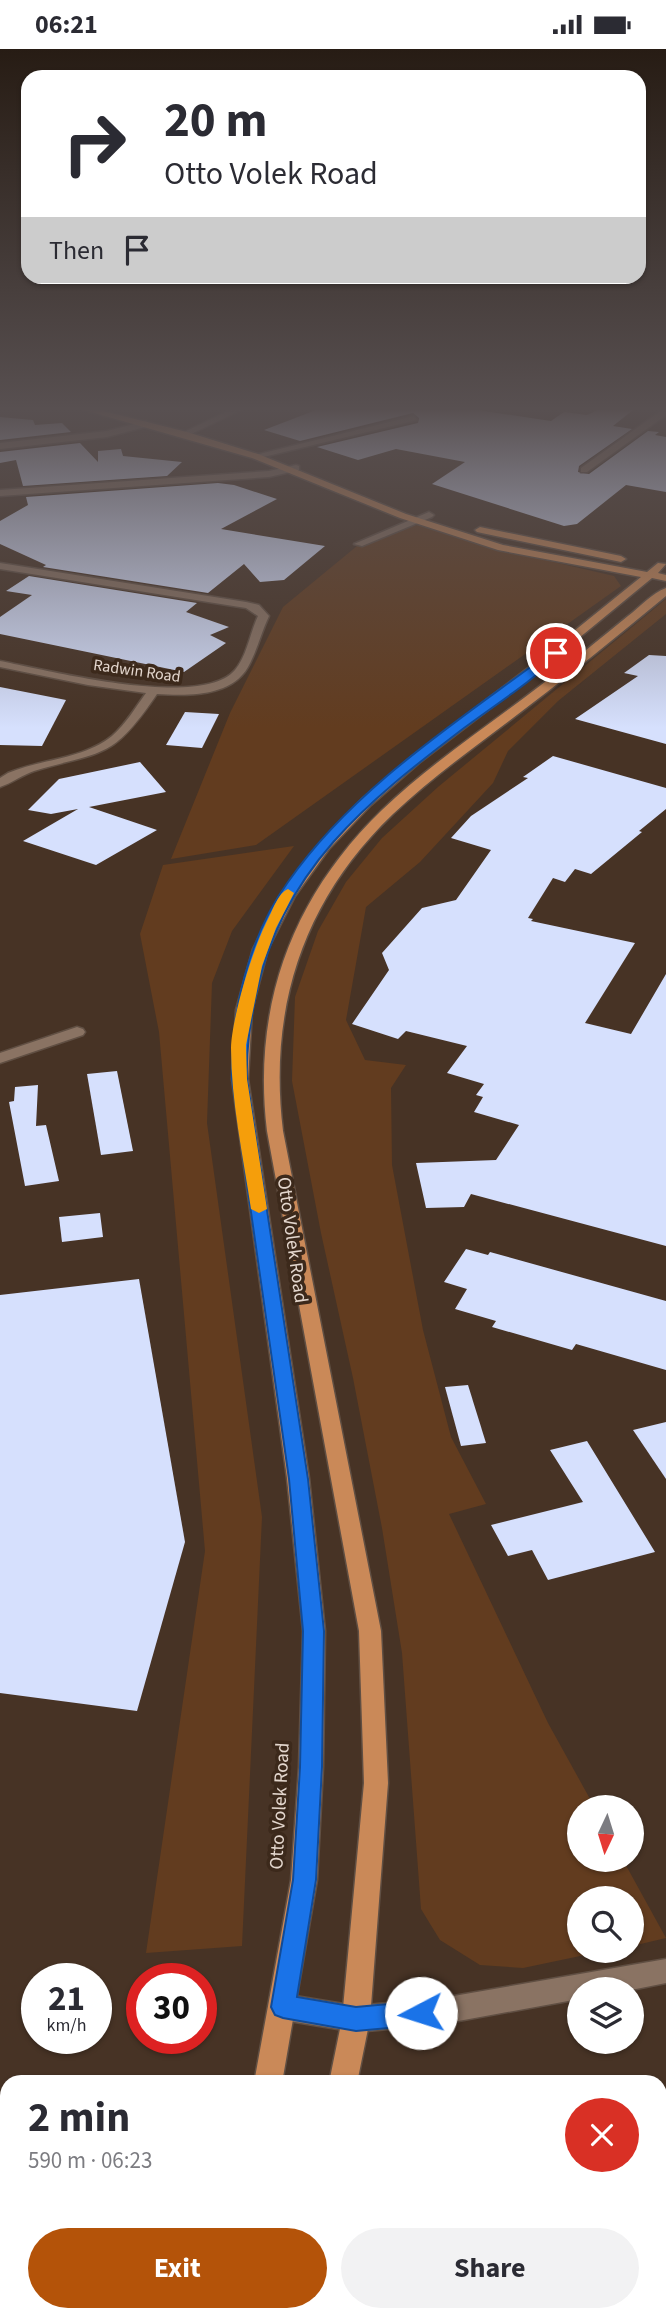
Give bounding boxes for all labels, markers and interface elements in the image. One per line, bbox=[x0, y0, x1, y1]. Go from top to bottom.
text: 06:21 bbox=[35, 6, 98, 43]
text: 20 m bbox=[164, 86, 268, 156]
icon: right bbox=[49, 98, 140, 189]
text: Otto Volek Road bbox=[164, 151, 378, 197]
icon: arrive bbox=[118, 231, 156, 269]
text: Then bbox=[49, 232, 104, 269]
pin bbox=[526, 623, 586, 683]
icon: arrive bbox=[537, 634, 575, 672]
street label: Radwin Road bbox=[92, 654, 182, 688]
street label: Otto Volek Road bbox=[270, 1175, 314, 1305]
street label: Otto Volek Road bbox=[263, 1742, 297, 1870]
north arrow bbox=[567, 1795, 644, 1873]
map controls bbox=[567, 1795, 644, 2054]
button: search bbox=[567, 1886, 644, 1963]
speed limit sign: 30 bbox=[126, 1963, 217, 2054]
text: 21 bbox=[48, 1974, 85, 2024]
position arrow bbox=[384, 1976, 458, 2050]
button: layers bbox=[567, 1977, 644, 2054]
text: km/h bbox=[47, 2013, 86, 2038]
text: 2 min bbox=[28, 2088, 130, 2148]
button: close bbox=[565, 2098, 639, 2172]
text: 590 m · 06:23 bbox=[28, 2144, 152, 2177]
button: Exit bbox=[28, 2228, 327, 2308]
button: Share bbox=[341, 2228, 639, 2308]

